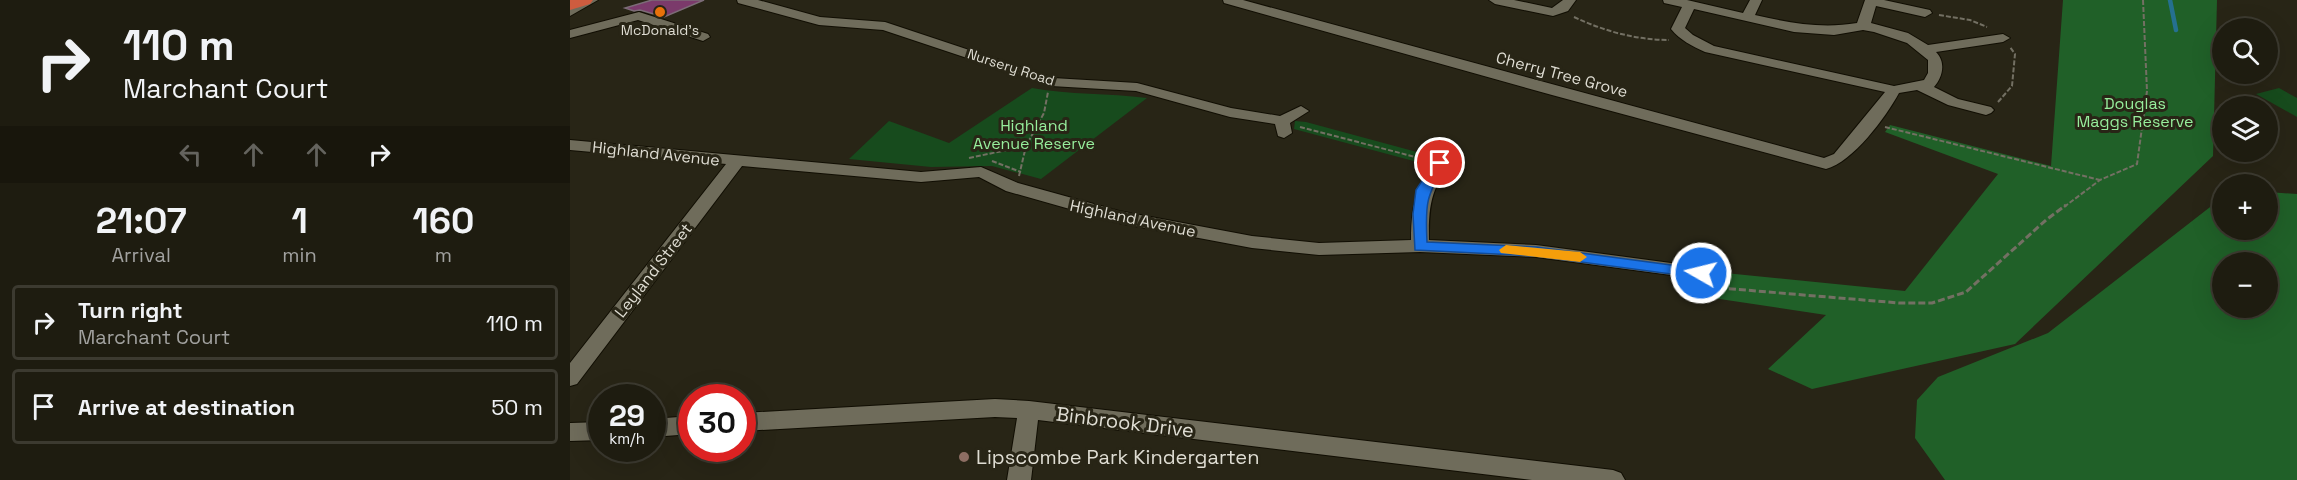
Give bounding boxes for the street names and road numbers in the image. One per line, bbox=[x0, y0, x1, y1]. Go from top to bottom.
street label: Nursery Road bbox=[965, 44, 1057, 90]
street label: Cherry Tree Grove bbox=[1494, 47, 1630, 102]
street label: Highland Avenue bbox=[591, 136, 721, 171]
street label: Highland Avenue bbox=[1068, 195, 1198, 242]
street label: Leyland Street bbox=[610, 219, 697, 322]
street label: Binbrook Drive bbox=[1054, 401, 1196, 443]

